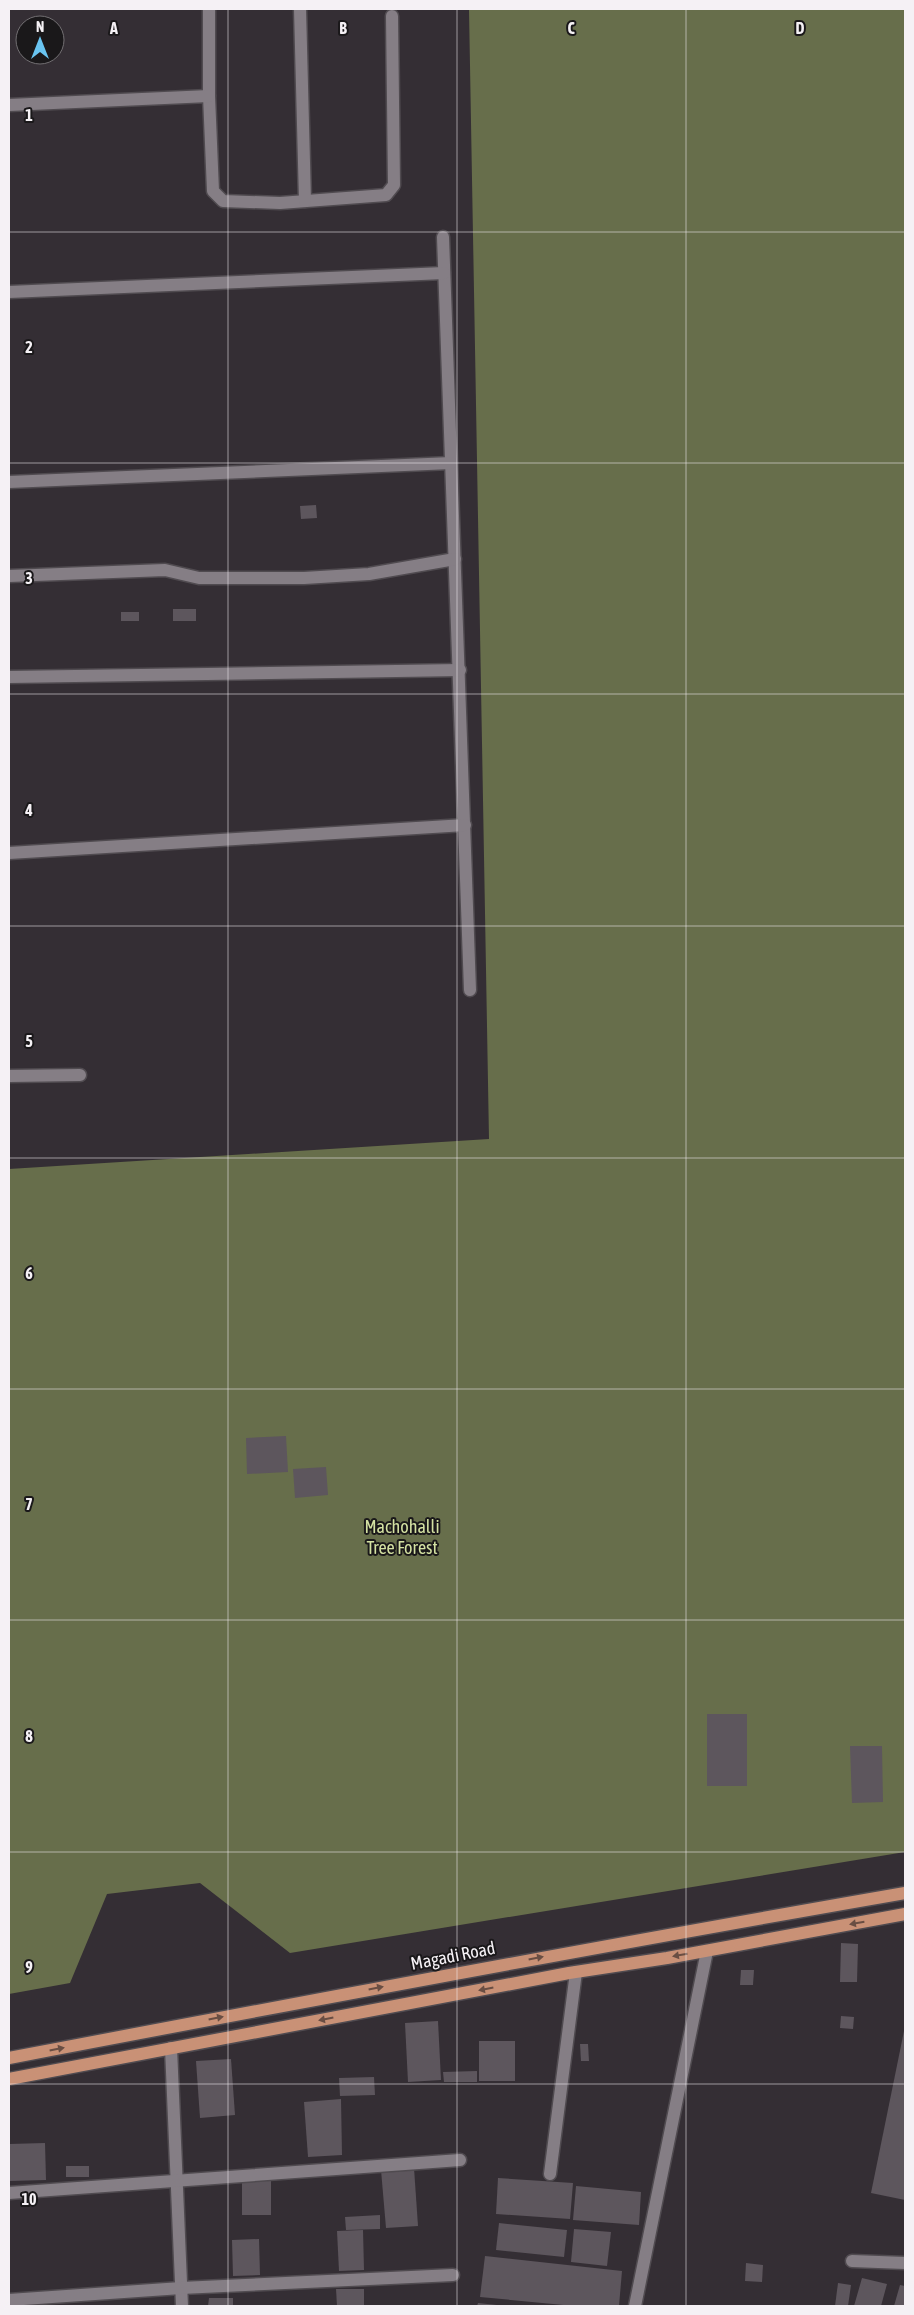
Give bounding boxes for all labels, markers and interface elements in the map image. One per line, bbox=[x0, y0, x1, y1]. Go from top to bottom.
north arrow bbox=[15, 15, 65, 65]
text: N bbox=[36, 19, 44, 35]
text: A bbox=[109, 19, 118, 37]
text: B bbox=[339, 19, 347, 37]
text: C bbox=[567, 19, 575, 37]
text: D bbox=[796, 19, 805, 37]
text: 1 bbox=[25, 106, 33, 124]
text: 2 bbox=[25, 338, 33, 356]
text: 3 bbox=[25, 569, 33, 587]
text: 4 bbox=[24, 801, 33, 819]
text: 5 bbox=[25, 1032, 33, 1050]
text: 6 bbox=[25, 1264, 33, 1282]
text: 7 bbox=[25, 1495, 33, 1513]
park label: Machohalli Tree Forest bbox=[364, 1516, 440, 1558]
text: 8 bbox=[25, 1727, 33, 1745]
one-way arrow bbox=[849, 1920, 865, 1928]
street label: Magadi Road bbox=[409, 1937, 497, 1974]
one-way arrow bbox=[672, 1952, 688, 1960]
one-way arrow bbox=[528, 1954, 544, 1962]
text: 9 bbox=[25, 1958, 33, 1976]
one-way arrow bbox=[368, 1984, 384, 1992]
one-way arrow bbox=[477, 1985, 493, 1993]
one-way arrow bbox=[209, 2014, 225, 2022]
one-way arrow bbox=[317, 2015, 333, 2023]
one-way arrow bbox=[49, 2044, 65, 2052]
text: 10 bbox=[21, 2190, 37, 2208]

